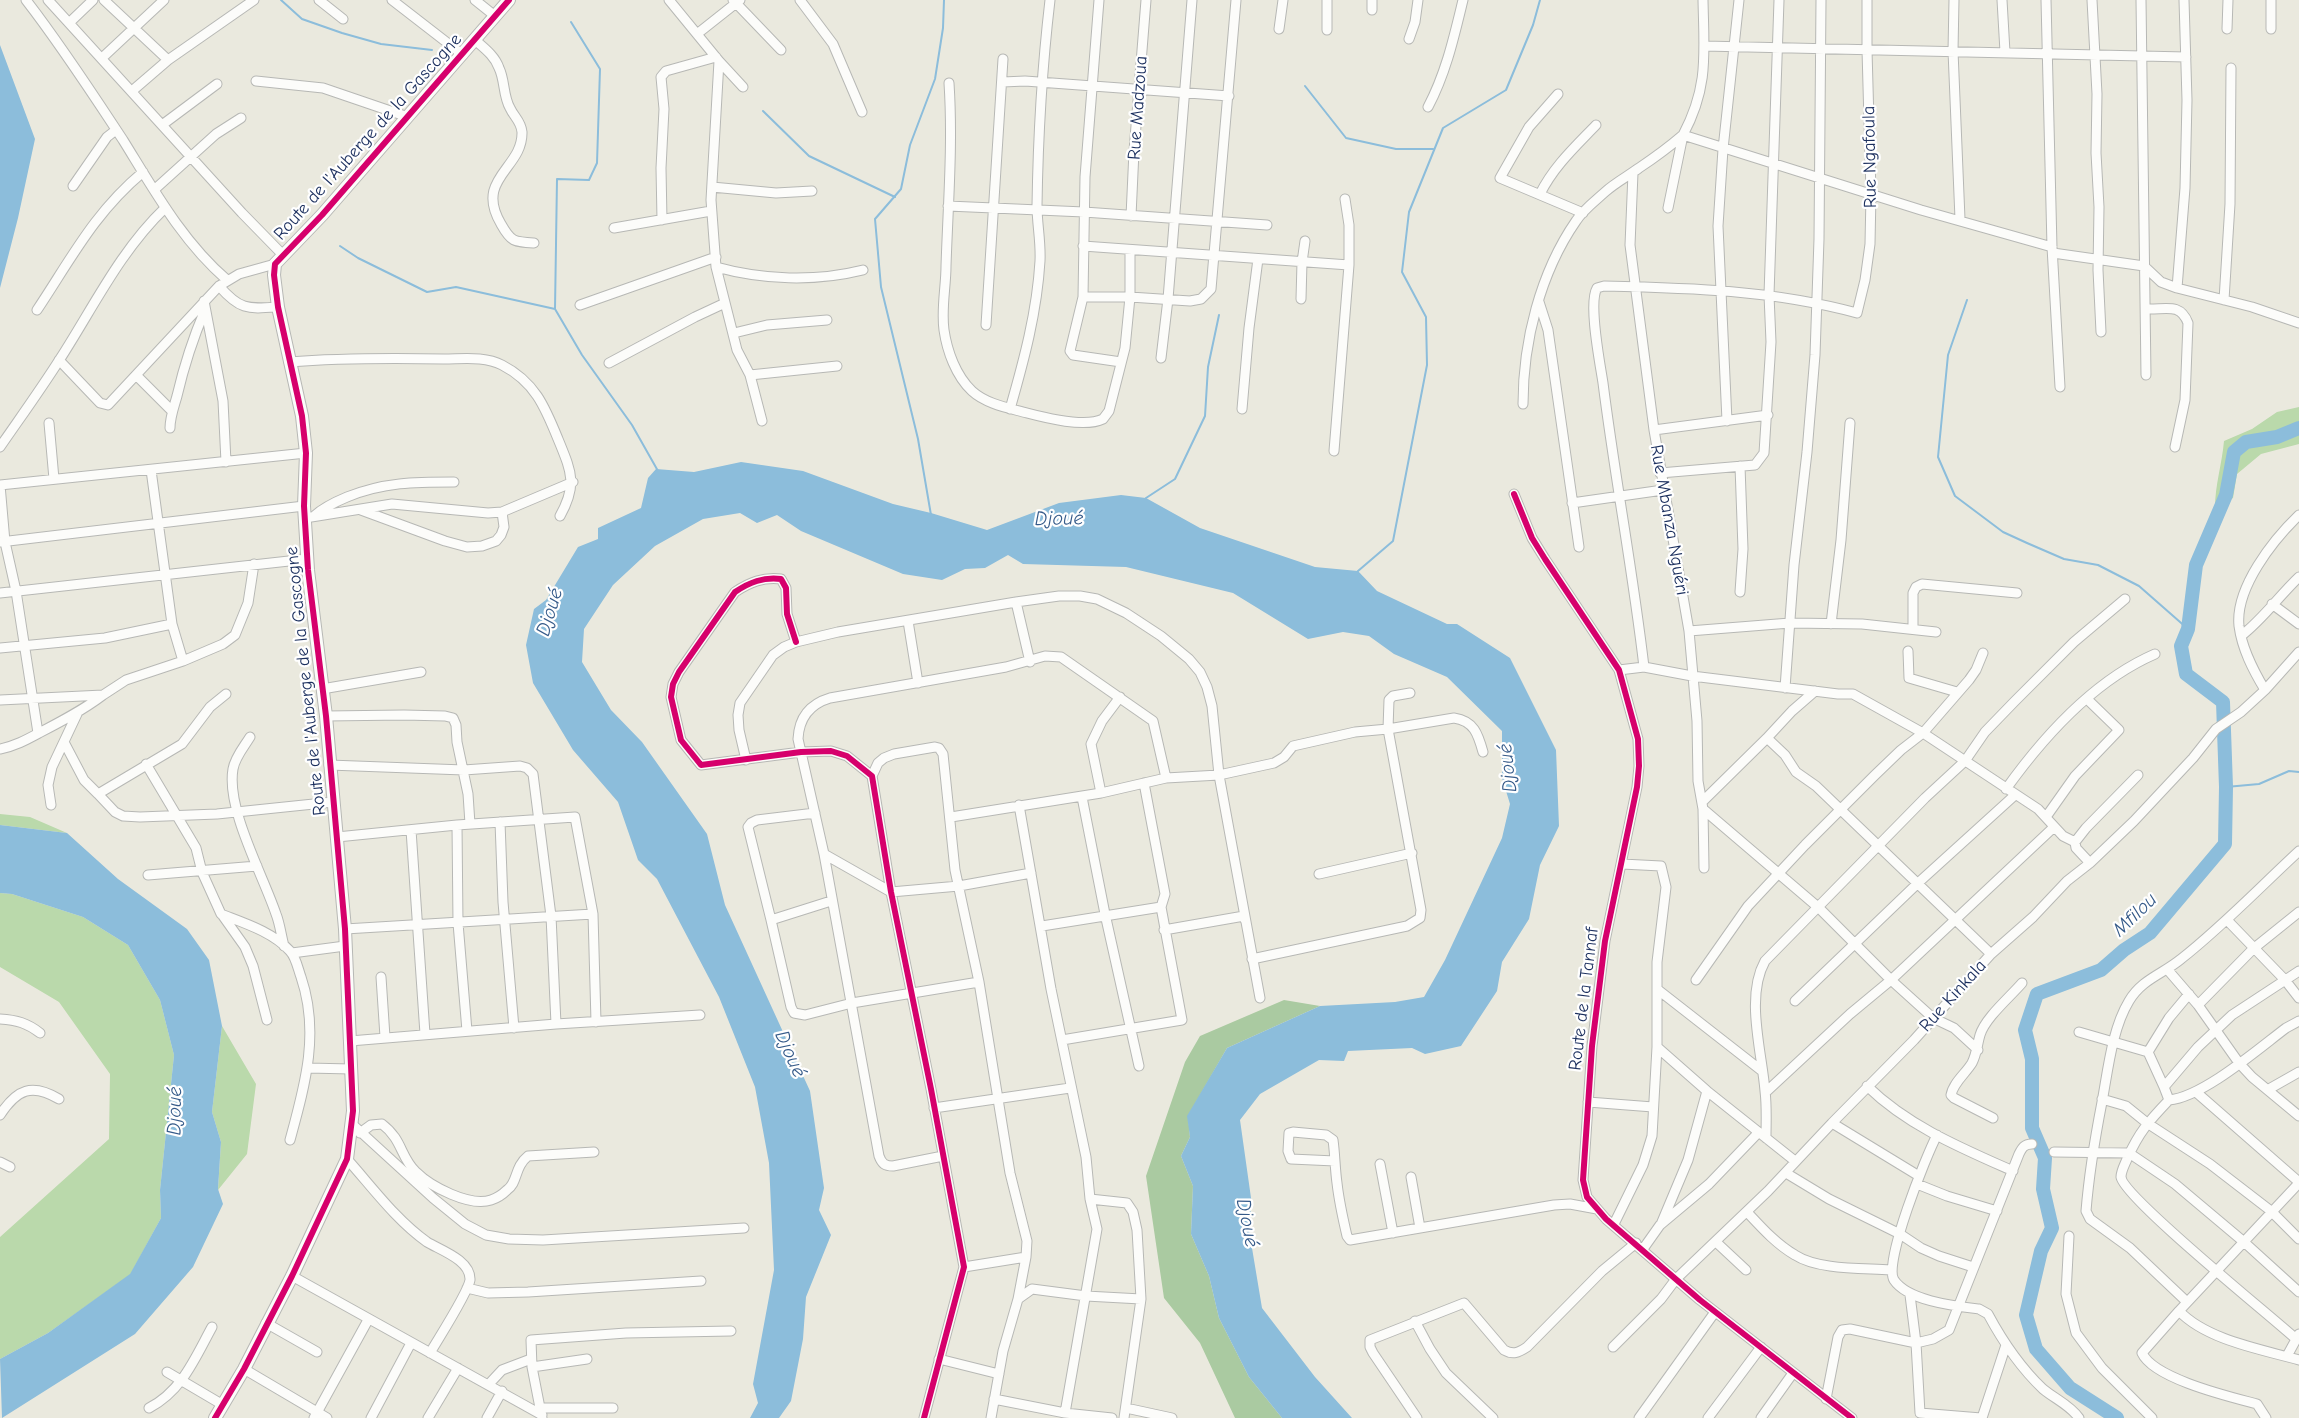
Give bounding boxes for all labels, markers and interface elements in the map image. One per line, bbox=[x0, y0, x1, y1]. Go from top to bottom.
street label: Route de l'Auberge de la Gascogne bbox=[269, 29, 467, 245]
street label: Rue Madzoua bbox=[1124, 55, 1152, 161]
street label: Rue Ngafoula bbox=[1858, 106, 1882, 208]
street label: Rue Mbanza Nguéri bbox=[1645, 443, 1693, 597]
water label: Djoué bbox=[1034, 507, 1084, 531]
street label: Route de l'Auberge de la Gascogne bbox=[281, 545, 331, 817]
water label: Djoué bbox=[531, 585, 569, 639]
water label: Djoué bbox=[1494, 742, 1522, 794]
water label: Mfilou bbox=[2108, 888, 2162, 942]
street label: Route de la Tannaf bbox=[1565, 926, 1603, 1072]
street label: Rue Kinkala bbox=[1915, 955, 1991, 1037]
water label: Djoué bbox=[769, 1027, 811, 1081]
water label: Djoué bbox=[163, 1086, 187, 1136]
water label: Djoué bbox=[1231, 1197, 1263, 1249]

